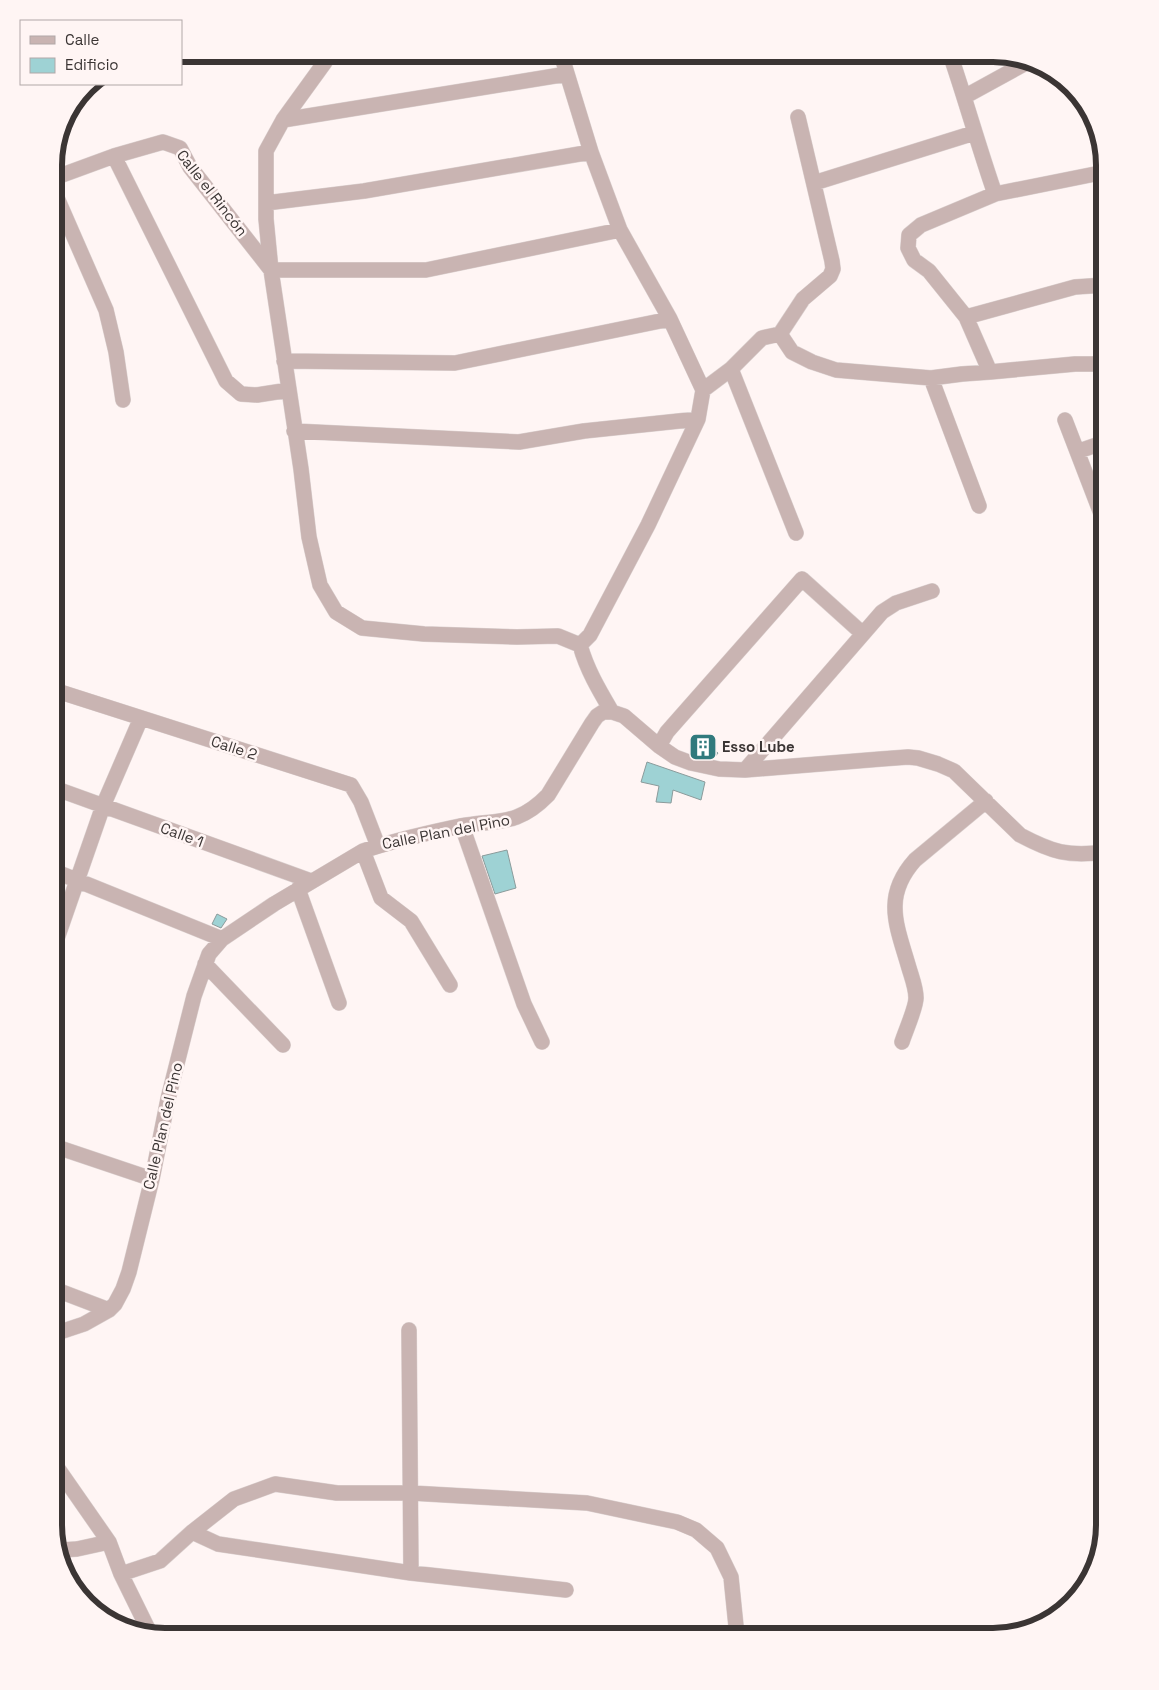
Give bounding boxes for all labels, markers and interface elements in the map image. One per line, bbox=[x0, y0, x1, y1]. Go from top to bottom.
legend bbox=[20, 20, 182, 85]
text: Calle bbox=[65, 30, 100, 49]
text: Edificio bbox=[65, 55, 119, 74]
street label: Calle el Rincón bbox=[173, 146, 252, 240]
street label: Calle 2 bbox=[209, 731, 260, 764]
building icon: Esso Lube bbox=[688, 732, 718, 762]
place label: Esso Lube bbox=[722, 737, 795, 756]
street label: Calle Plan del Pino bbox=[380, 810, 511, 853]
street label: Calle 1 bbox=[158, 818, 206, 851]
street label: Calle Plan del Pino bbox=[139, 1060, 186, 1191]

